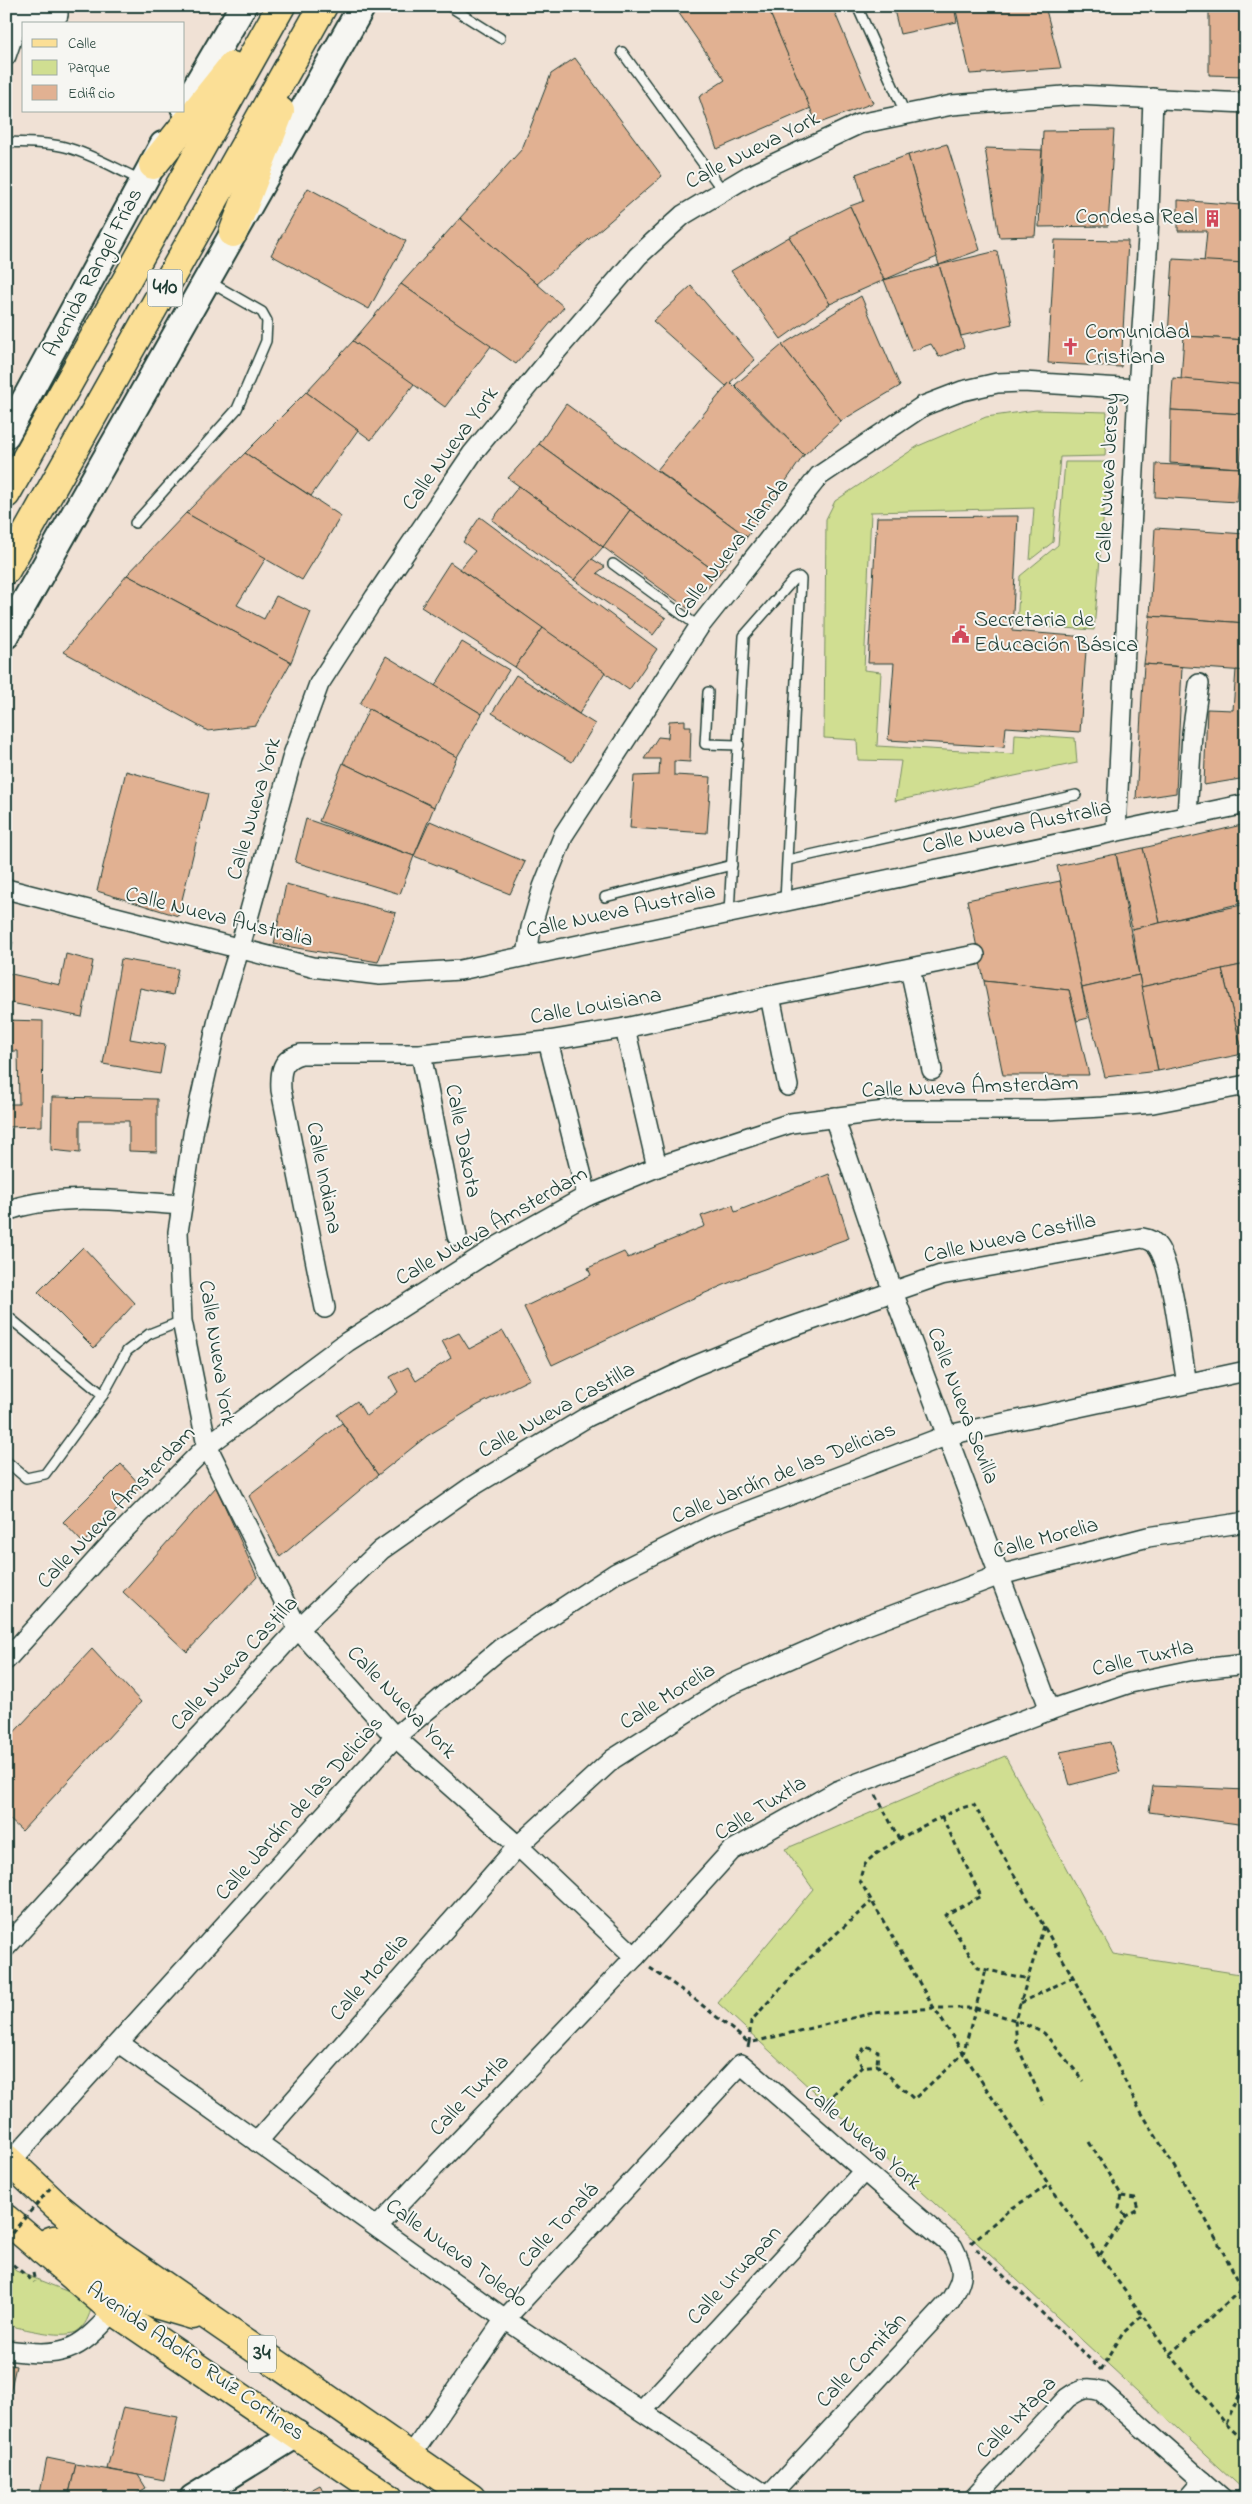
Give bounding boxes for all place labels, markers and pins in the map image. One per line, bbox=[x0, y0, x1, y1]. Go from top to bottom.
place label: Condesa Real bbox=[1075, 202, 1198, 234]
building icon: Condesa Real bbox=[1202, 208, 1222, 228]
place label: Comunidad Cristiana bbox=[1085, 317, 1190, 374]
church icon: Comunidad Cristiana bbox=[1061, 336, 1081, 356]
place label: Secretaria de Educación Básica bbox=[974, 605, 1138, 662]
public building icon: Secretaria de Educación Básica bbox=[950, 624, 970, 644]

